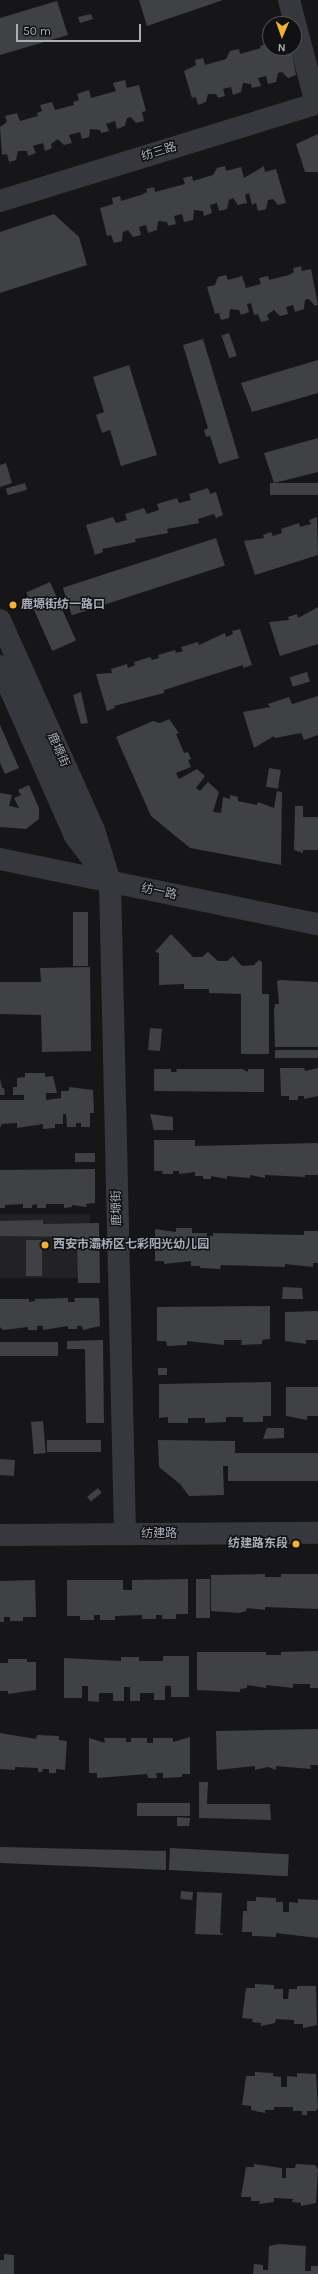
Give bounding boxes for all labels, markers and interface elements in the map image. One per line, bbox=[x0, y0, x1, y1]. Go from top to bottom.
scale bar bbox=[18, 16, 143, 42]
north arrow bbox=[262, 16, 302, 56]
text: 50 m bbox=[23, 24, 51, 38]
text: N bbox=[277, 41, 286, 54]
street label: 纺三路 bbox=[140, 140, 178, 164]
place label: 鹿塬街纺一路口 bbox=[21, 598, 105, 612]
marker: 鹿塬街纺一路口 bbox=[8, 600, 18, 610]
street label: 鹿塬街 bbox=[44, 731, 72, 769]
street label: 纺一路 bbox=[140, 881, 178, 903]
street label: 鹿塬街 bbox=[109, 1190, 125, 1226]
place label: 西安市灞桥区七彩阳光幼儿园 bbox=[53, 1238, 209, 1252]
marker: 西安市灞桥区七彩阳光幼儿园 bbox=[40, 1240, 50, 1250]
street label: 纺建路 bbox=[141, 1527, 177, 1541]
place label: 纺建路东段 bbox=[228, 1537, 288, 1551]
marker: 纺建路东段 bbox=[291, 1539, 301, 1549]

